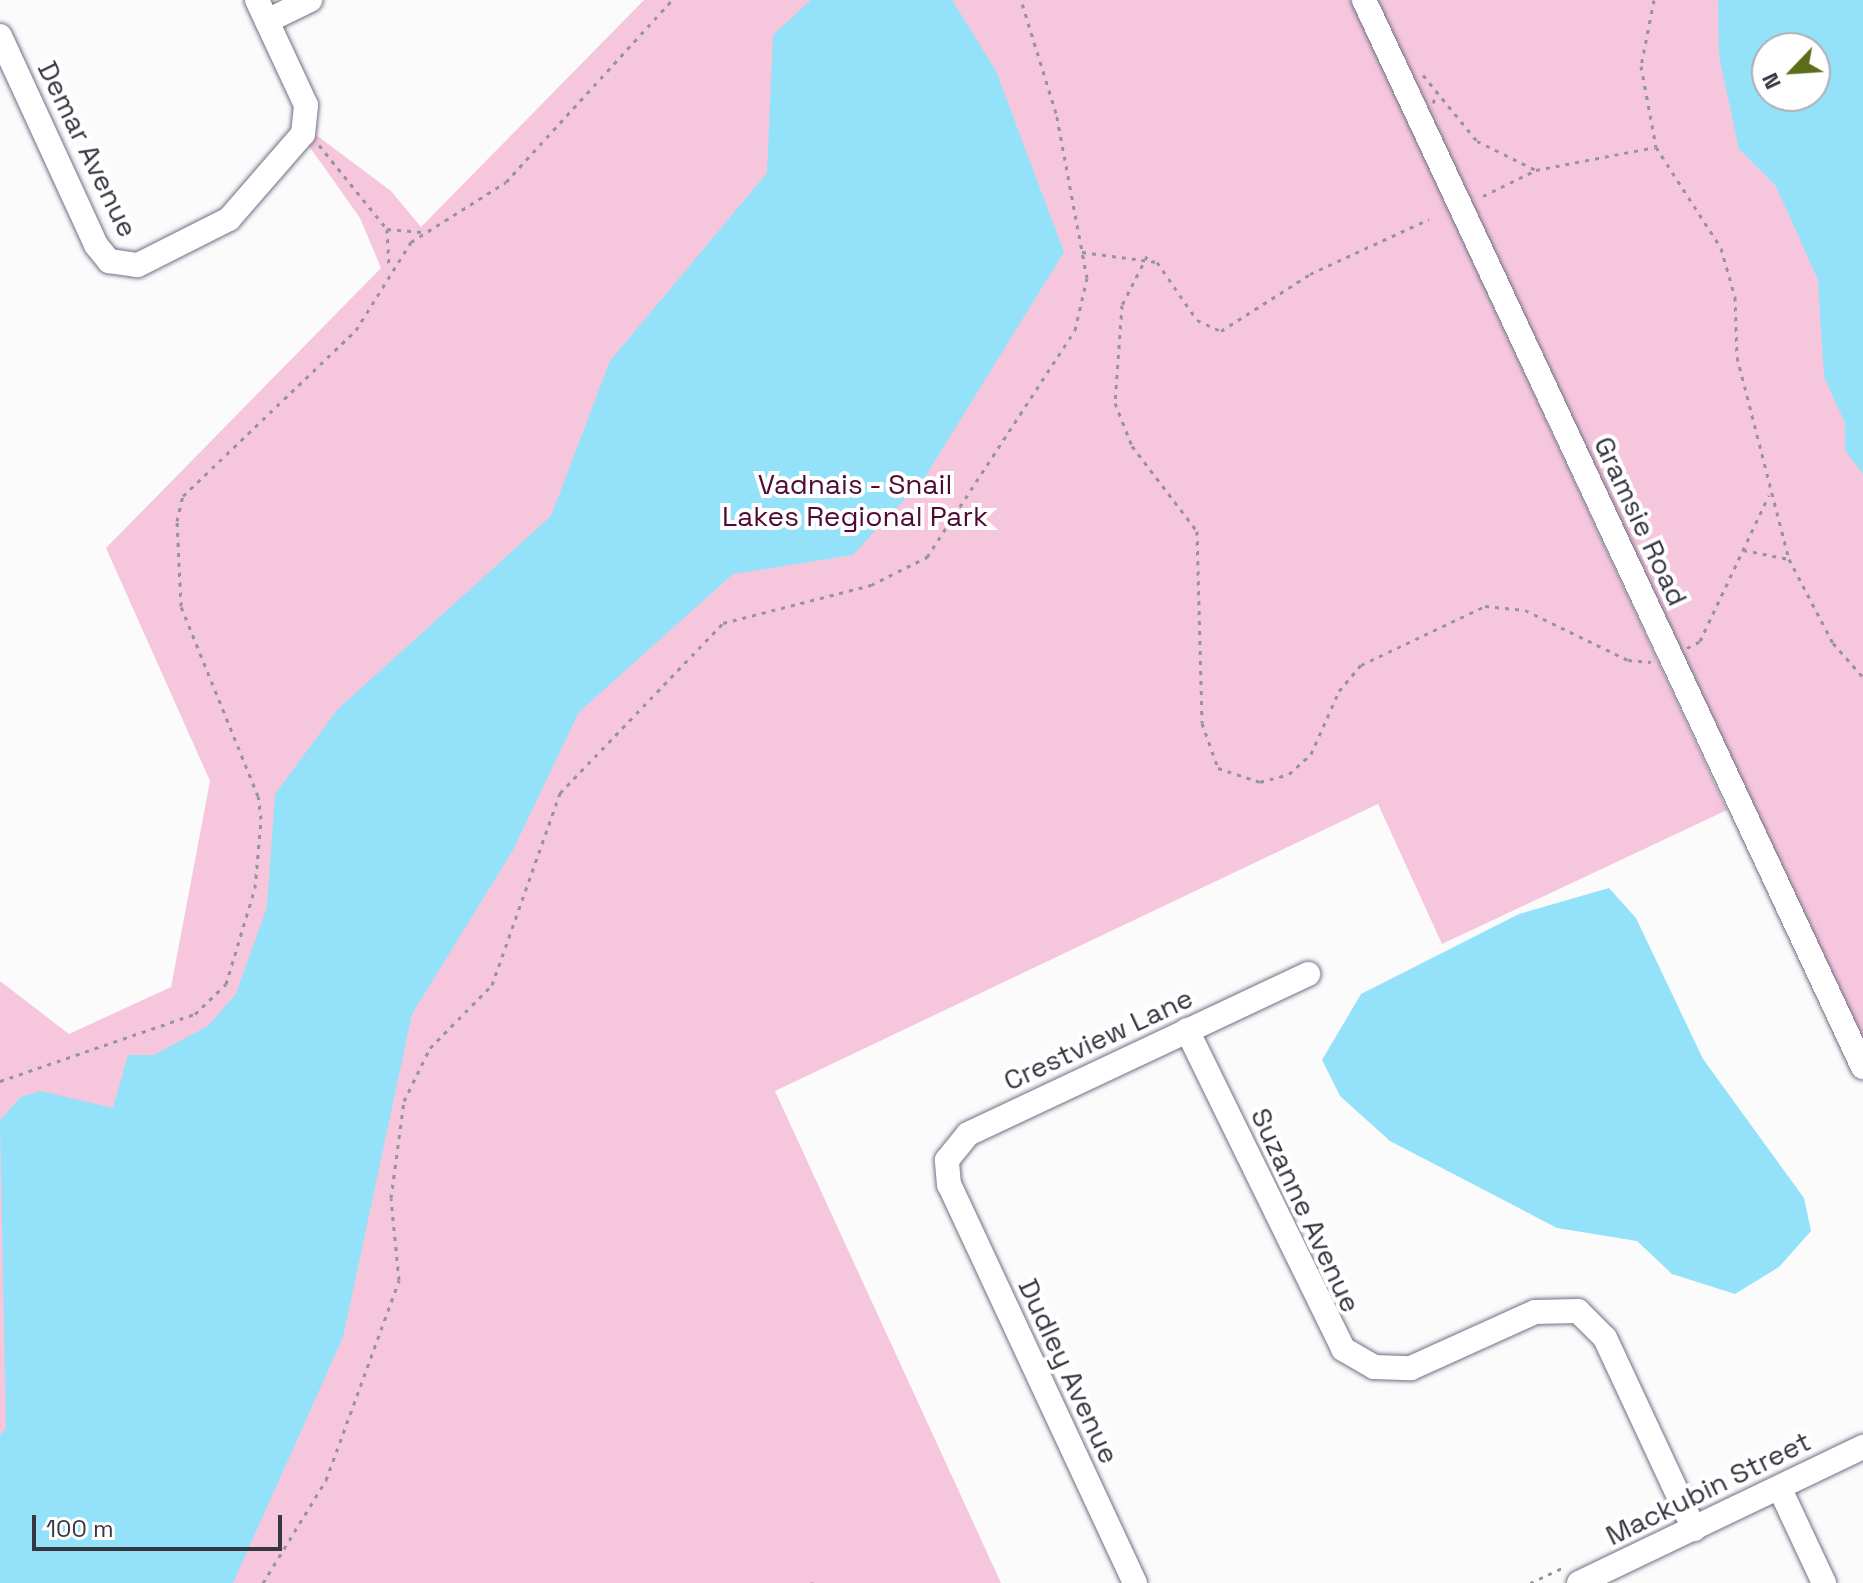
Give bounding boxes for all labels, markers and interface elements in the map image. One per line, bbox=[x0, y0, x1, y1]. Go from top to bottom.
north arrow bbox=[1751, 32, 1831, 112]
street label: Demar Avenue bbox=[31, 55, 145, 243]
text: N bbox=[1755, 69, 1787, 94]
street label: Gramsie Road bbox=[1587, 431, 1695, 611]
park label: Vadnais - Snail Lakes Regional Park bbox=[722, 467, 988, 533]
street label: Crestview Lane bbox=[998, 980, 1198, 1098]
street label: Suzanne Avenue bbox=[1244, 1102, 1368, 1318]
street label: Dudley Avenue bbox=[1011, 1273, 1127, 1469]
street label: Mackubin Street bbox=[1600, 1424, 1816, 1552]
scale bar bbox=[36, 1499, 286, 1549]
text: 100 m bbox=[46, 1513, 114, 1544]

